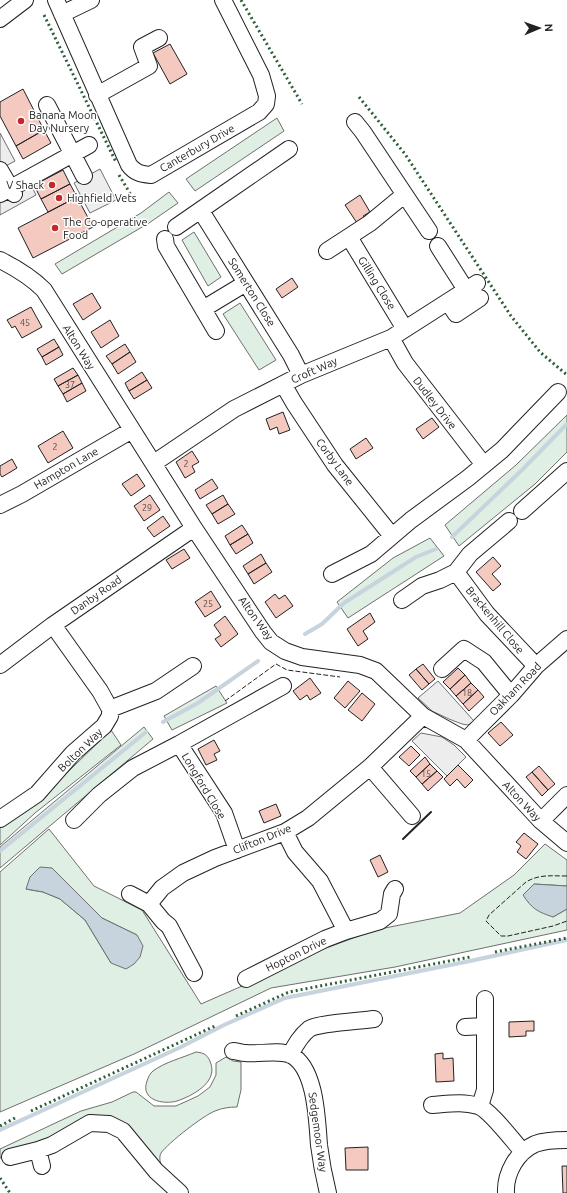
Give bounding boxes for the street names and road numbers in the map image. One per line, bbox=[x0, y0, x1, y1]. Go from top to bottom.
street label: Canterbury Drive bbox=[158, 122, 236, 174]
street label: Gilling Close bbox=[356, 254, 398, 312]
street label: Somerton Close bbox=[226, 256, 278, 328]
street label: Alton Way bbox=[61, 322, 98, 372]
street label: Croft Way bbox=[289, 354, 340, 386]
street label: Dudley Drive bbox=[411, 374, 459, 432]
street label: Corby Lane bbox=[314, 436, 356, 488]
street label: Hampton Lane bbox=[32, 445, 100, 491]
street label: Danby Road bbox=[68, 573, 124, 617]
street label: Brackenhill Close bbox=[463, 584, 527, 656]
street label: Alton Way bbox=[236, 594, 276, 643]
street label: Oakham Road bbox=[487, 660, 543, 718]
street label: Bolton Way bbox=[55, 725, 105, 774]
street label: Longford Close bbox=[179, 751, 229, 821]
street label: Alton Way bbox=[500, 778, 544, 824]
street label: Clifton Drive bbox=[231, 822, 293, 856]
street label: Hopton Drive bbox=[264, 934, 328, 974]
street label: Sedgemoor Way bbox=[306, 1091, 330, 1173]

